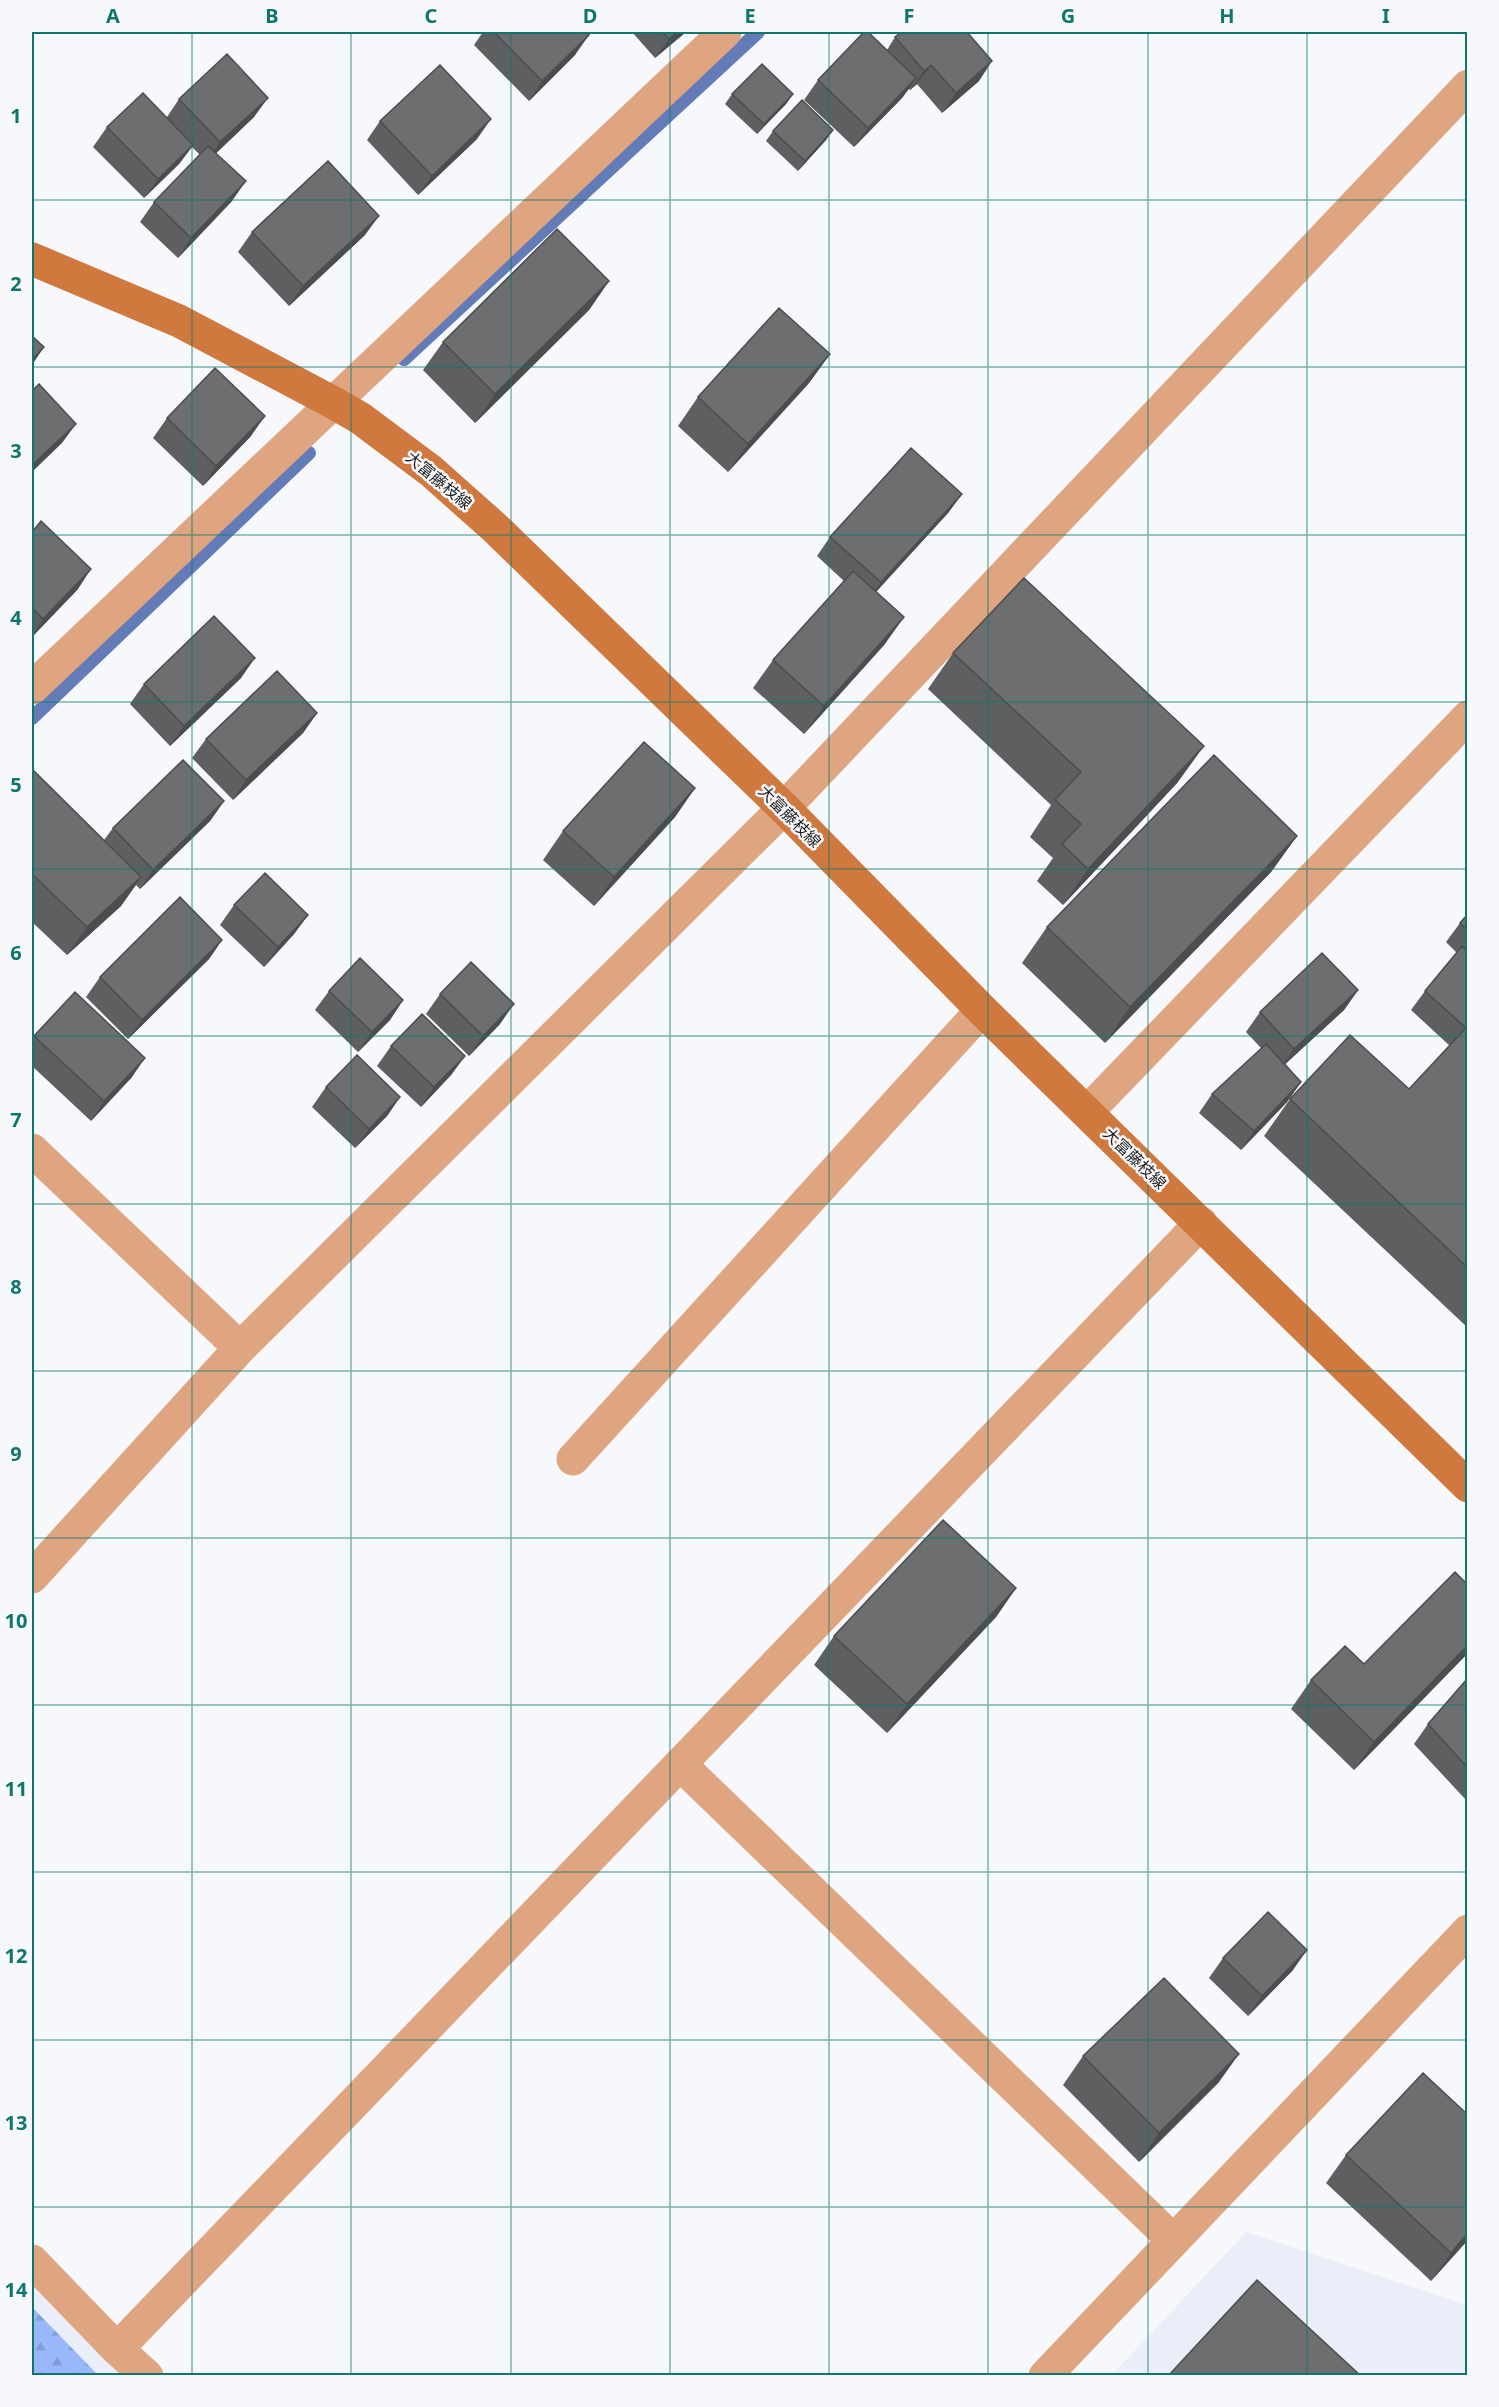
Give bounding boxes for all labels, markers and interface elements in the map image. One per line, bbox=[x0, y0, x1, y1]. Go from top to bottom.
text: A bbox=[106, 2, 120, 29]
text: B bbox=[265, 2, 279, 29]
text: C bbox=[425, 2, 438, 29]
text: D bbox=[583, 2, 597, 29]
text: E bbox=[744, 2, 756, 29]
text: F bbox=[904, 2, 914, 29]
text: G bbox=[1061, 2, 1075, 29]
text: H bbox=[1219, 2, 1235, 29]
text: I bbox=[1382, 2, 1390, 29]
text: 1 bbox=[10, 102, 22, 129]
text: 2 bbox=[10, 270, 22, 297]
text: 3 bbox=[10, 437, 22, 464]
street label: 大富藤枝線 bbox=[401, 446, 477, 514]
text: 4 bbox=[10, 604, 22, 631]
text: 5 bbox=[10, 771, 22, 798]
street label: 大富藤枝線 bbox=[754, 780, 826, 852]
text: 6 bbox=[10, 939, 22, 966]
text: 7 bbox=[10, 1106, 22, 1133]
street label: 大富藤枝線 bbox=[1099, 1122, 1171, 1194]
text: 8 bbox=[10, 1273, 22, 1300]
text: 9 bbox=[10, 1440, 22, 1467]
text: 10 bbox=[5, 1607, 27, 1634]
text: 11 bbox=[5, 1775, 27, 1802]
text: 12 bbox=[5, 1942, 27, 1969]
text: 13 bbox=[5, 2109, 27, 2136]
text: 14 bbox=[5, 2276, 28, 2303]

